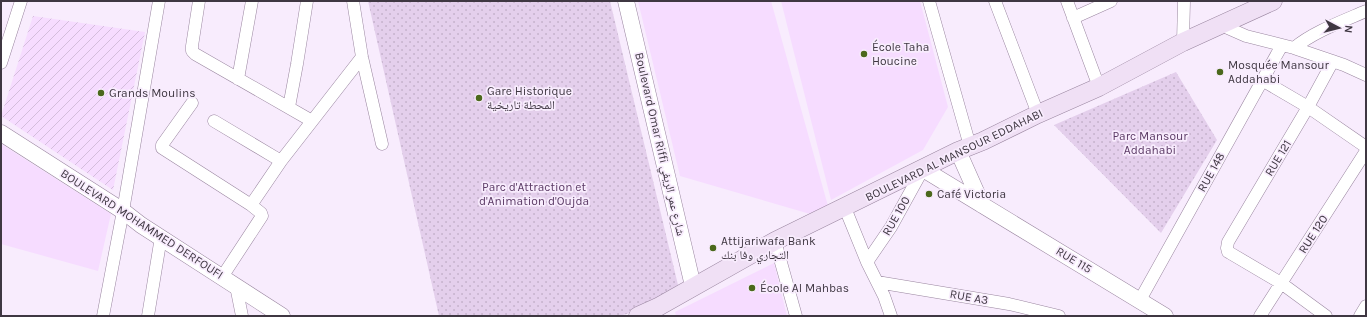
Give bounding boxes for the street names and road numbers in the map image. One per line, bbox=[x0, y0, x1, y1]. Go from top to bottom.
street label: Boulevard Omar Riffi شارع عمر الريفي bbox=[629, 51, 688, 238]
street label: BOULEVARD AL MANSOUR EDDAHABI bbox=[863, 106, 1045, 204]
street label: RUE 121 bbox=[1262, 137, 1294, 179]
street label: RUE 148 bbox=[1194, 150, 1228, 194]
street label: BOULEVARD MOHAMMED DERFOUFI bbox=[58, 166, 226, 282]
street label: RUE 100 bbox=[879, 194, 913, 238]
street label: RUE 120 bbox=[1295, 212, 1331, 256]
street label: RUE 115 bbox=[1053, 244, 1095, 276]
street label: RUE A3 bbox=[949, 287, 989, 307]

